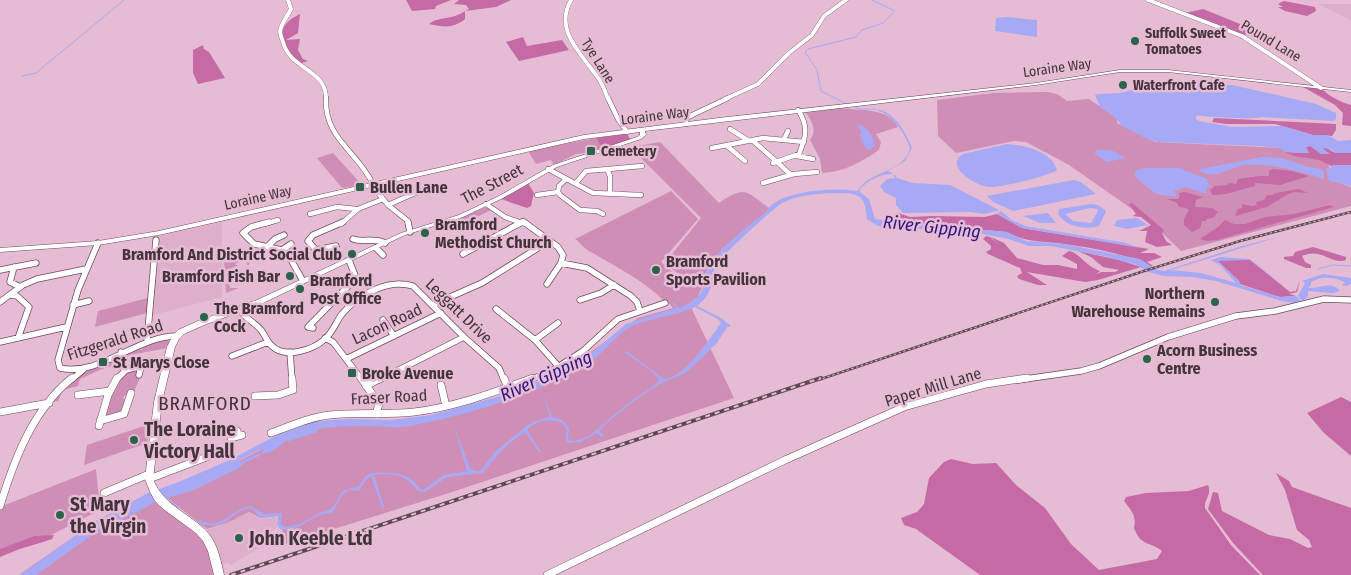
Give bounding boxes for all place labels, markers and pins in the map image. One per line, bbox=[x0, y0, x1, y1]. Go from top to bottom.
place label: Suffolk Sweet Tomatoes bbox=[1145, 25, 1227, 58]
marker: Suffolk Sweet Tomatoes bbox=[1129, 35, 1141, 47]
place label: Waterfront Cafe bbox=[1133, 77, 1225, 94]
marker: Waterfront Cafe bbox=[1117, 79, 1129, 91]
place label: Cemetery bbox=[601, 143, 657, 160]
marker: Cemetery bbox=[585, 145, 597, 157]
place label: Bullen Lane bbox=[370, 178, 448, 197]
marker: Bullen Lane bbox=[354, 181, 366, 193]
place label: Bramford Methodist Church bbox=[435, 215, 552, 252]
marker: Bramford Methodist Church bbox=[419, 227, 431, 239]
place label: Bramford And District Social Club bbox=[122, 245, 342, 264]
marker: Bramford And District Social Club bbox=[346, 248, 358, 260]
place label: Bramford Sports Pavilion bbox=[666, 252, 766, 289]
marker: Bramford Sports Pavilion bbox=[650, 264, 662, 276]
place label: Bramford Fish Bar bbox=[162, 267, 280, 286]
marker: Bramford Fish Bar bbox=[284, 270, 296, 282]
place label: Bramford Post Office bbox=[310, 271, 382, 308]
marker: Bramford Post Office bbox=[294, 283, 306, 295]
place label: Northern Warehouse Remains bbox=[1071, 284, 1205, 321]
marker: Northern Warehouse Remains bbox=[1209, 296, 1221, 308]
place label: The Bramford Cock bbox=[214, 299, 304, 336]
marker: The Bramford Cock bbox=[198, 311, 210, 323]
place label: Acorn Business Centre bbox=[1156, 341, 1257, 378]
place label: St Marys Close bbox=[113, 353, 210, 372]
marker: Acorn Business Centre bbox=[1141, 353, 1153, 365]
marker: St Marys Close bbox=[97, 356, 109, 368]
place label: Broke Avenue bbox=[362, 364, 453, 383]
marker: Broke Avenue bbox=[346, 367, 358, 379]
place label: The Loraine Victory Hall bbox=[143, 418, 236, 463]
marker: The Loraine Victory Hall bbox=[128, 434, 140, 446]
place label: St Mary the Virgin bbox=[70, 493, 146, 538]
marker: St Mary the Virgin bbox=[54, 509, 66, 521]
place label: John Keeble Ltd bbox=[248, 527, 372, 550]
marker: John Keeble Ltd bbox=[233, 532, 245, 544]

